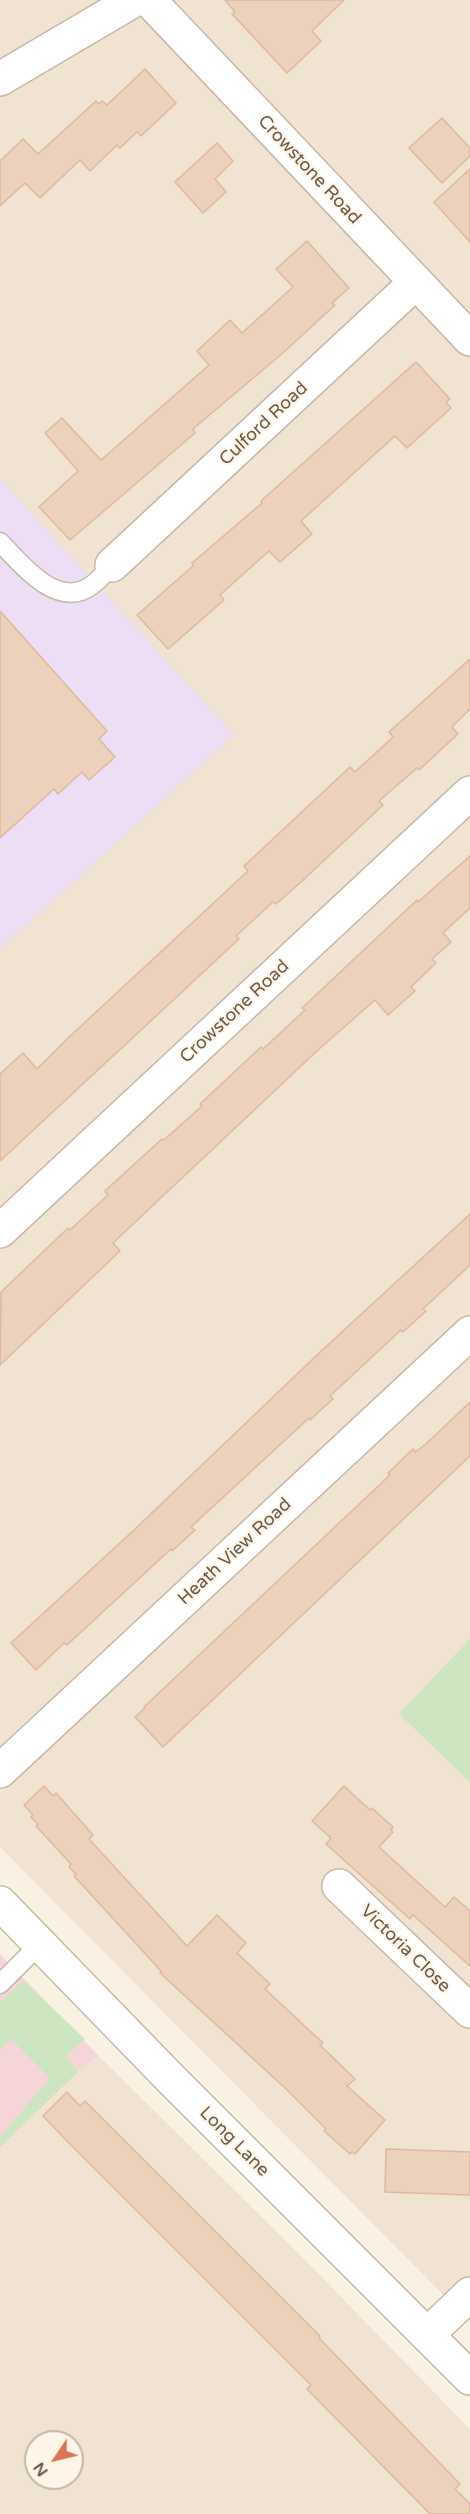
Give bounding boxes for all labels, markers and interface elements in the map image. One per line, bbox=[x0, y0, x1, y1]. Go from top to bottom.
street label: Crowstone Road bbox=[253, 111, 365, 229]
street label: Culford Road bbox=[215, 378, 313, 470]
street label: Crowstone Road bbox=[176, 956, 294, 1068]
street label: Heath View Road bbox=[174, 1494, 296, 1610]
street label: Victoria Close bbox=[355, 1901, 455, 1997]
street label: Long Lane bbox=[195, 2103, 273, 2181]
north arrow bbox=[24, 2430, 84, 2490]
text: N bbox=[29, 2458, 53, 2480]

